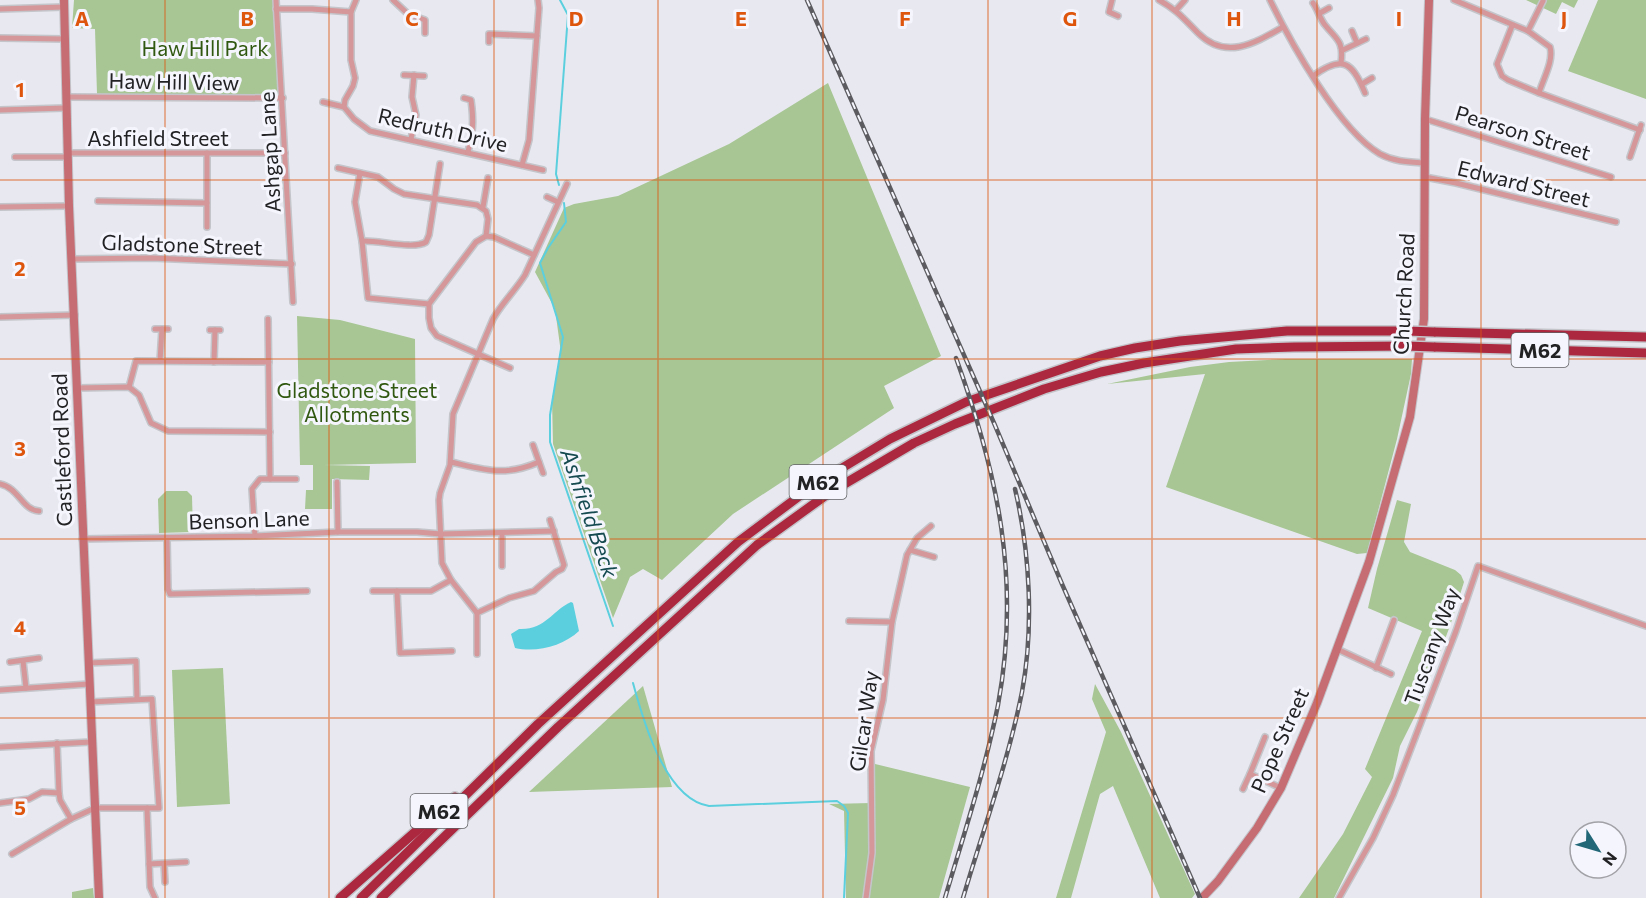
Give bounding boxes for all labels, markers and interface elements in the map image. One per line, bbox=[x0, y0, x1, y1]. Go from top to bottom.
text: A bbox=[75, 6, 89, 30]
text: B bbox=[240, 6, 254, 30]
text: C bbox=[405, 6, 419, 30]
text: D bbox=[569, 6, 583, 30]
text: E bbox=[735, 6, 747, 30]
text: F bbox=[899, 6, 911, 30]
text: G bbox=[1063, 6, 1077, 30]
text: H bbox=[1227, 6, 1242, 30]
text: I bbox=[1396, 6, 1402, 30]
text: J bbox=[1561, 6, 1567, 30]
park label: Haw Hill Park bbox=[141, 35, 269, 60]
street label: Haw Hill View bbox=[109, 67, 240, 95]
text: 1 bbox=[15, 77, 25, 101]
street label: Ashgap Lane bbox=[253, 91, 285, 213]
street label: Pearson Street bbox=[1452, 100, 1594, 164]
street label: Redruth Drive bbox=[376, 102, 510, 156]
street label: Ashfield Street bbox=[87, 125, 229, 150]
street label: Edward Street bbox=[1455, 154, 1593, 212]
street label: Gladstone Street bbox=[101, 229, 263, 259]
street label: Church Road bbox=[1387, 233, 1419, 355]
text: 2 bbox=[14, 256, 26, 280]
road number: M62 bbox=[1512, 333, 1568, 367]
street label: Castleford Road bbox=[46, 373, 76, 527]
park label: Gladstone Street Allotments bbox=[277, 377, 437, 426]
text: 3 bbox=[14, 436, 26, 460]
water label: Ashfield Beck bbox=[555, 444, 625, 582]
road number: M62 bbox=[790, 465, 846, 499]
street label: Benson Lane bbox=[188, 504, 310, 534]
street label: Tuscany Way bbox=[1398, 584, 1464, 708]
text: 4 bbox=[14, 615, 26, 639]
street label: Gilcar Way bbox=[844, 669, 882, 773]
street label: Pope Street bbox=[1245, 684, 1313, 796]
road number: M62 bbox=[410, 794, 468, 828]
text: 5 bbox=[14, 795, 26, 819]
north arrow bbox=[1568, 820, 1628, 880]
text: N bbox=[1599, 849, 1622, 870]

